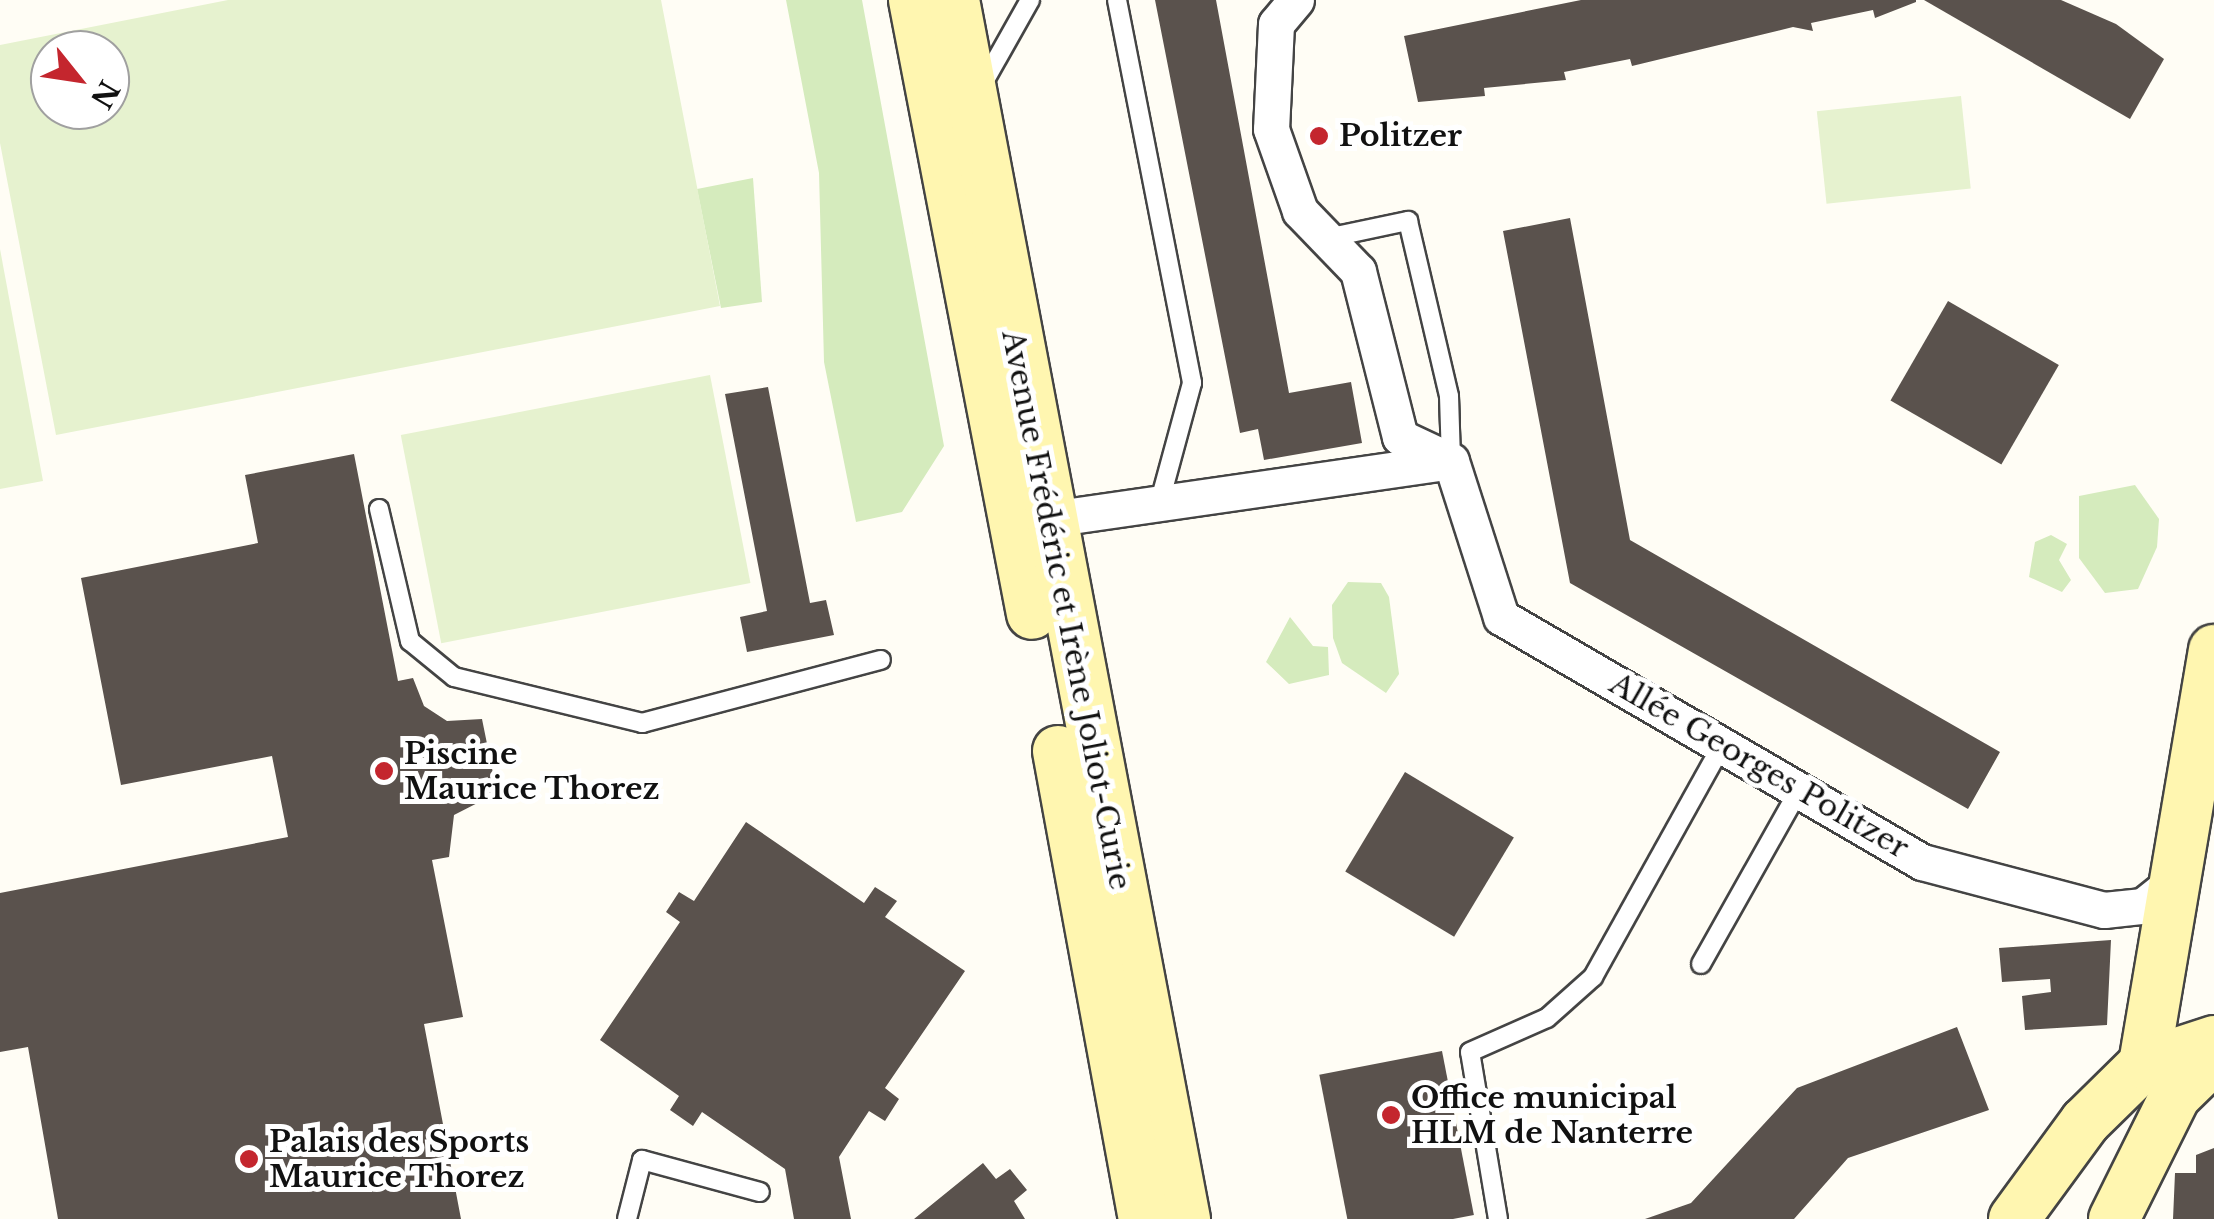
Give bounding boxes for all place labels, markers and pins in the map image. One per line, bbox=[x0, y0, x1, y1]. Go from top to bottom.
place label: Politzer bbox=[1339, 118, 1462, 154]
marker: Politzer bbox=[1308, 125, 1330, 147]
place label: Piscine Maurice Thorez bbox=[404, 736, 660, 806]
marker: Piscine Maurice Thorez bbox=[373, 760, 395, 782]
place label: Office municipal HLM de Nanterre bbox=[1411, 1080, 1693, 1150]
marker: Office municipal HLM de Nanterre bbox=[1380, 1104, 1402, 1126]
place label: Palais des Sports Maurice Thorez bbox=[269, 1124, 529, 1194]
marker: Palais des Sports Maurice Thorez bbox=[238, 1148, 260, 1170]

